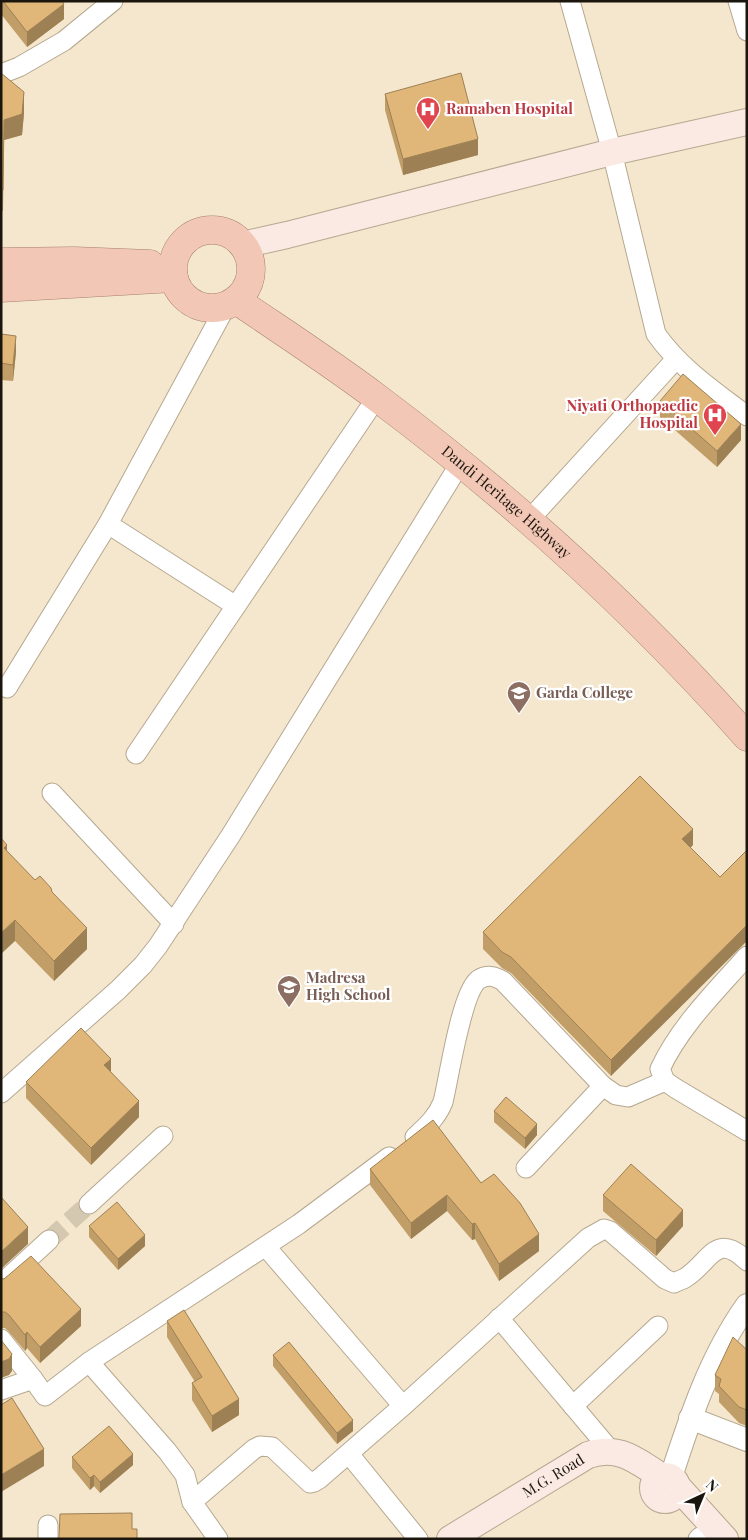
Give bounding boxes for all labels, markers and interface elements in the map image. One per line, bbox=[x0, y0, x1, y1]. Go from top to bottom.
hospital icon: Ramaben Hospital bbox=[415, 96, 441, 130]
place label: Ramaben Hospital bbox=[446, 98, 573, 118]
place label: Niyati Orthopaedic Hospital bbox=[566, 395, 699, 432]
hospital icon: Niyati Orthopaedic Hospital bbox=[702, 402, 728, 436]
street label: Dandi Heritage Highway bbox=[438, 441, 576, 563]
school or university icon: Garda College bbox=[506, 680, 532, 714]
place label: Garda College bbox=[536, 682, 634, 702]
place label: Madresa High School bbox=[306, 967, 391, 1004]
school or university icon: Madresa High School bbox=[276, 974, 302, 1008]
street label: M.G. Road bbox=[518, 1449, 588, 1502]
north arrow bbox=[678, 1470, 728, 1520]
text: N bbox=[702, 1475, 723, 1496]

